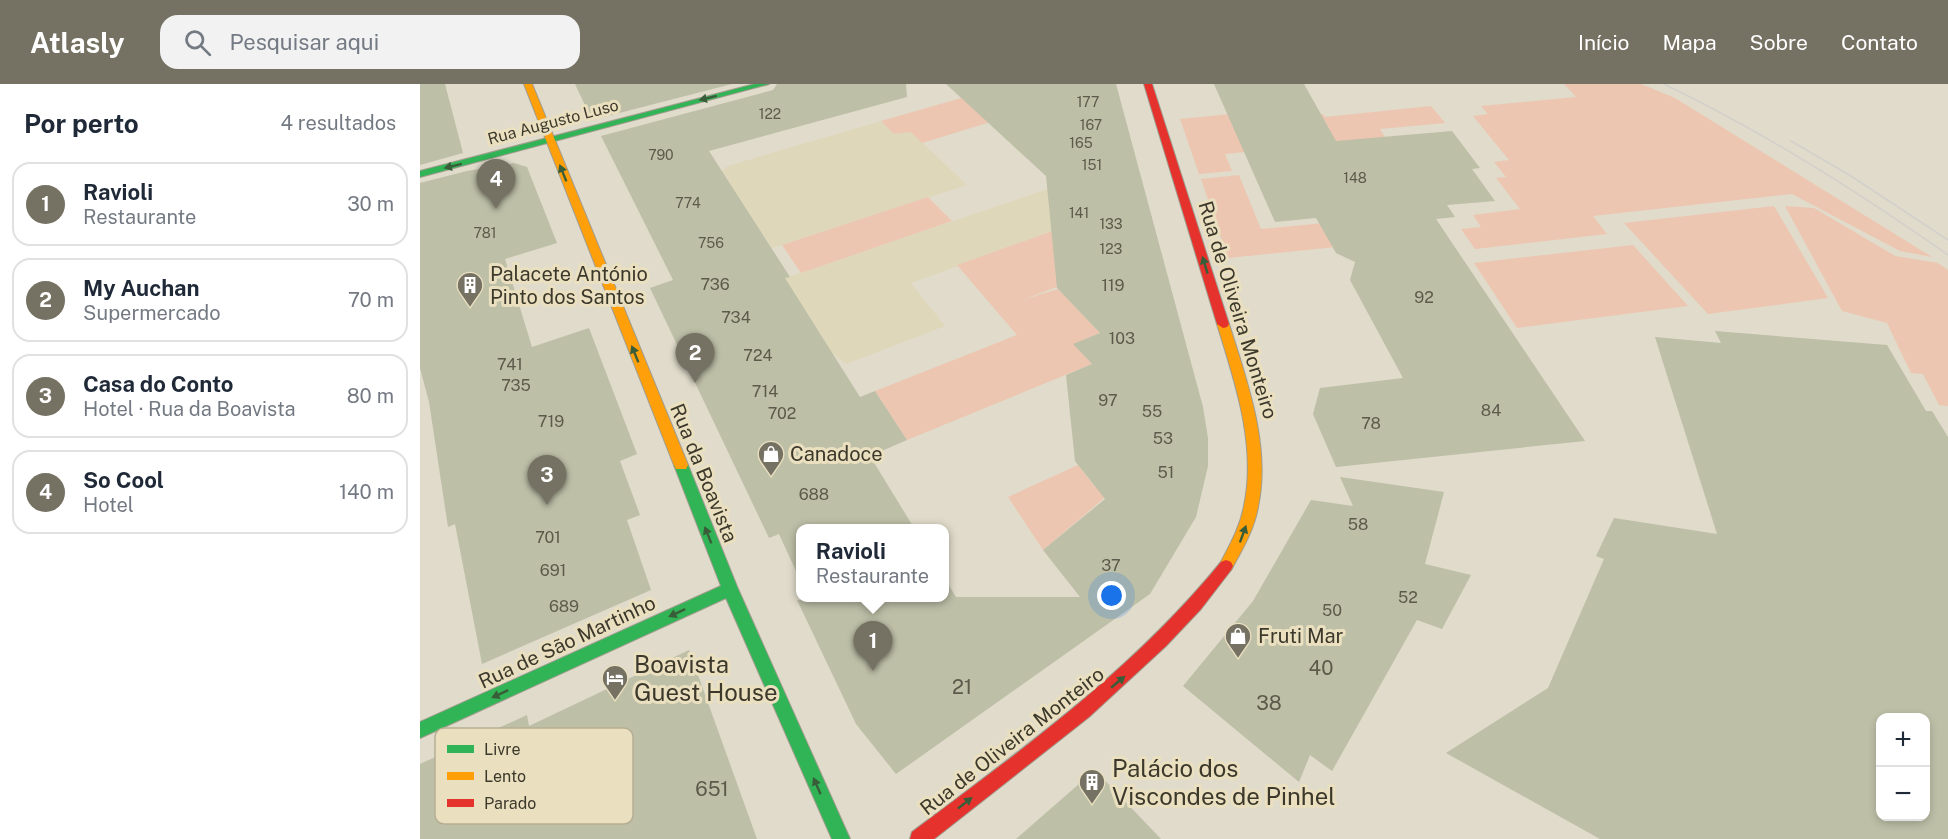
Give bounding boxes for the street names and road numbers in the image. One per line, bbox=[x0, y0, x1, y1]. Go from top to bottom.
street label: Rua Augusto Luso bbox=[485, 95, 621, 149]
street label: Rua de Oliveira Monteiro bbox=[1193, 198, 1283, 422]
street label: Rua da Boavista bbox=[665, 400, 743, 546]
street label: Rua de São Martinho bbox=[475, 590, 659, 694]
street label: Rua de Oliveira Monteiro bbox=[915, 662, 1109, 820]

